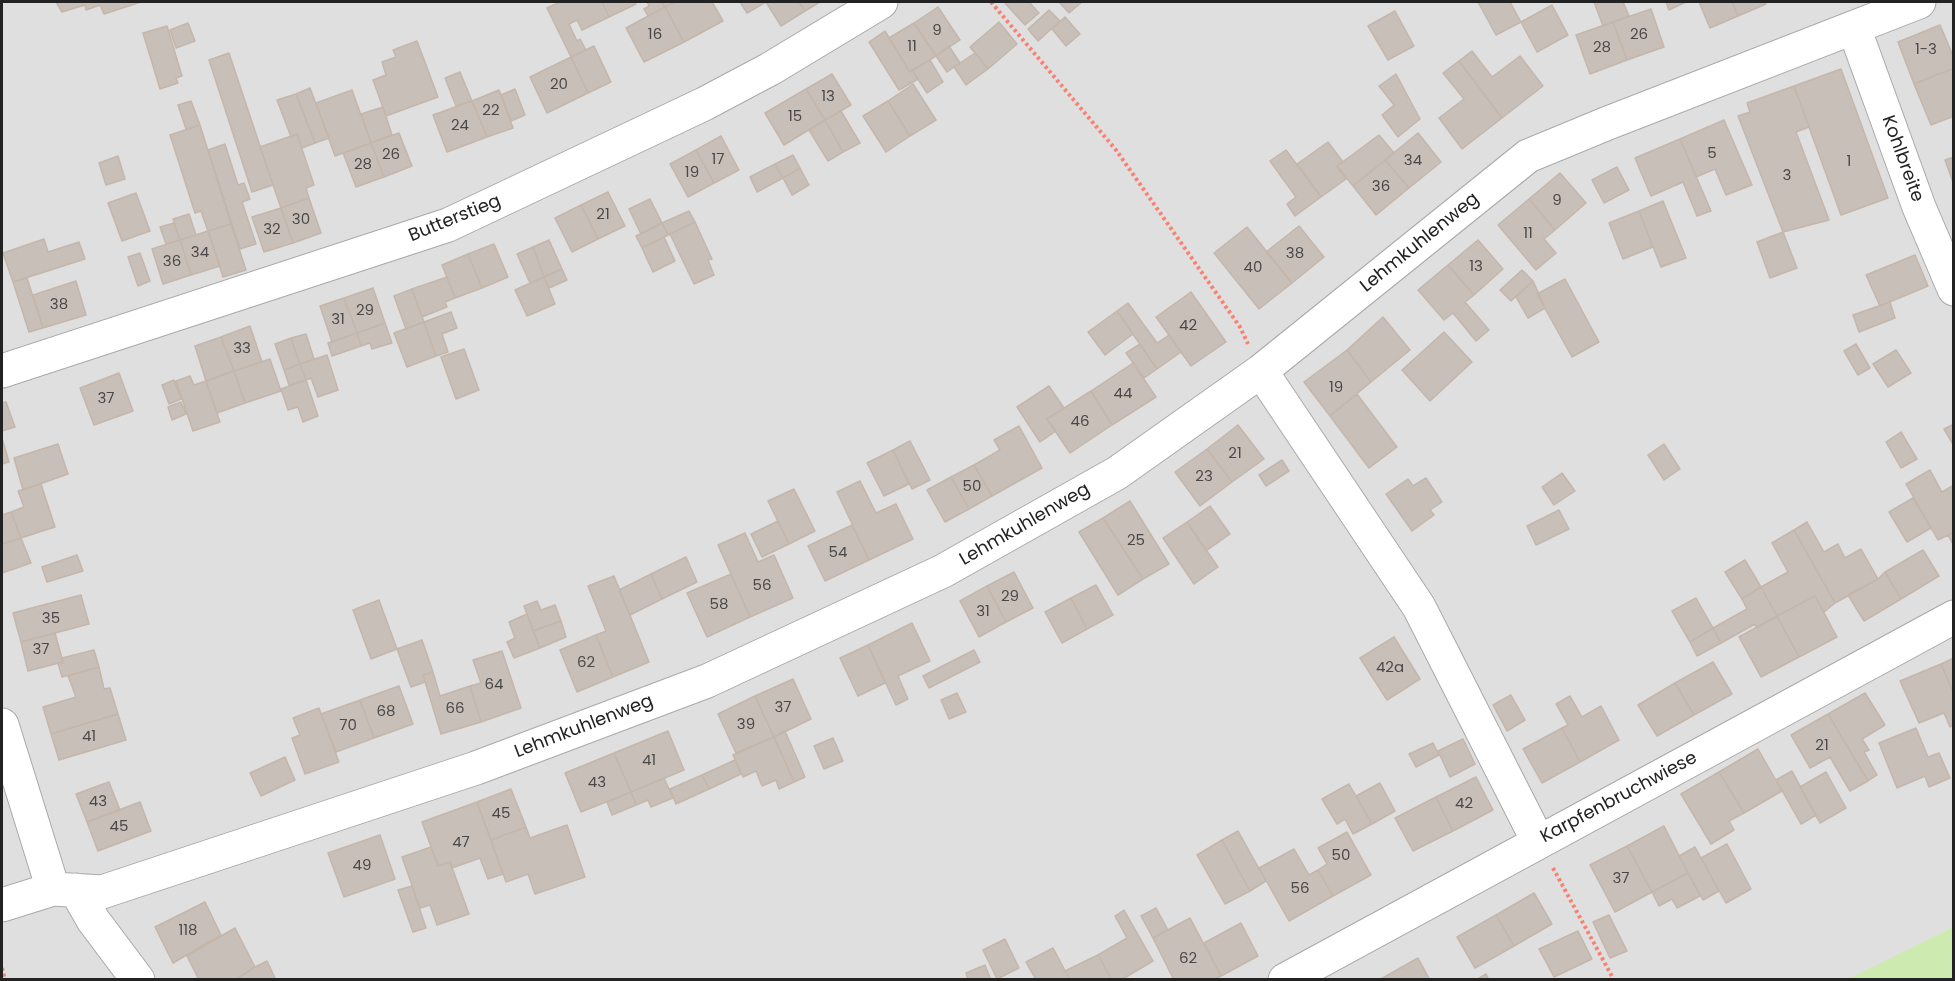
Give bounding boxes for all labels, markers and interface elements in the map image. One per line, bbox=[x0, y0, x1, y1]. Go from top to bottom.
house number: 9 bbox=[932, 22, 942, 40]
house number: 16 bbox=[648, 26, 662, 44]
house number: 26 bbox=[1630, 26, 1648, 44]
house number: 11 bbox=[907, 38, 917, 56]
house number: 28 bbox=[1593, 39, 1611, 57]
house number: 1-3 bbox=[1915, 41, 1937, 59]
house number: 20 bbox=[550, 76, 568, 94]
house number: 13 bbox=[821, 88, 835, 106]
house number: 22 bbox=[482, 102, 500, 120]
house number: 15 bbox=[788, 108, 802, 126]
street label: Kohlbreite bbox=[1876, 113, 1928, 205]
house number: 24 bbox=[451, 117, 469, 135]
house number: 5 bbox=[1707, 145, 1717, 163]
house number: 26 bbox=[382, 146, 400, 164]
house number: 17 bbox=[712, 151, 724, 169]
house number: 34 bbox=[1404, 152, 1422, 170]
house number: 1 bbox=[1847, 153, 1851, 171]
house number: 28 bbox=[354, 156, 372, 174]
house number: 19 bbox=[685, 164, 699, 182]
house number: 3 bbox=[1783, 167, 1791, 185]
house number: 36 bbox=[1372, 178, 1390, 196]
street label: Lehmkuhlenweg bbox=[1356, 189, 1484, 297]
street label: Butterstieg bbox=[406, 191, 504, 247]
house number: 9 bbox=[1552, 192, 1562, 210]
house number: 21 bbox=[596, 206, 610, 224]
house number: 30 bbox=[292, 211, 310, 229]
house number: 32 bbox=[263, 221, 281, 239]
house number: 11 bbox=[1523, 225, 1533, 243]
house number: 34 bbox=[191, 244, 209, 262]
house number: 38 bbox=[1286, 245, 1304, 263]
house number: 36 bbox=[163, 253, 181, 271]
house number: 13 bbox=[1469, 258, 1483, 276]
house number: 40 bbox=[1244, 259, 1262, 277]
house number: 38 bbox=[50, 296, 68, 314]
house number: 29 bbox=[356, 302, 374, 320]
house number: 31 bbox=[331, 311, 345, 329]
house number: 42 bbox=[1179, 317, 1197, 335]
house number: 33 bbox=[233, 340, 251, 358]
house number: 19 bbox=[1329, 379, 1343, 397]
house number: 44 bbox=[1114, 385, 1132, 403]
house number: 37 bbox=[97, 390, 115, 408]
house number: 46 bbox=[1071, 413, 1089, 431]
house number: 21 bbox=[1228, 445, 1242, 463]
house number: 23 bbox=[1195, 468, 1213, 486]
house number: 50 bbox=[963, 478, 981, 496]
street label: Lehmkuhlenweg bbox=[956, 479, 1094, 571]
house number: 25 bbox=[1127, 532, 1145, 550]
house number: 54 bbox=[829, 544, 847, 562]
house number: 56 bbox=[753, 577, 771, 595]
house number: 29 bbox=[1001, 588, 1019, 606]
house number: 58 bbox=[710, 596, 728, 614]
house number: 31 bbox=[976, 603, 990, 621]
house number: 35 bbox=[42, 610, 60, 628]
house number: 37 bbox=[32, 641, 50, 659]
house number: 62 bbox=[577, 654, 595, 672]
house number: 42a bbox=[1376, 659, 1404, 677]
house number: 64 bbox=[485, 676, 503, 694]
street label: Lehmkuhlenweg bbox=[512, 691, 656, 763]
house number: 37 bbox=[774, 699, 792, 717]
house number: 66 bbox=[445, 700, 465, 718]
house number: 68 bbox=[377, 703, 395, 721]
house number: 39 bbox=[737, 716, 755, 734]
house number: 70 bbox=[339, 717, 357, 735]
house number: 41 bbox=[82, 728, 96, 746]
house number: 21 bbox=[1815, 737, 1829, 755]
street label: Karpfenbruchwiese bbox=[1537, 748, 1701, 848]
house number: 41 bbox=[642, 752, 656, 770]
house number: 43 bbox=[588, 774, 606, 792]
house number: 43 bbox=[89, 793, 107, 811]
house number: 42 bbox=[1455, 795, 1473, 813]
house number: 45 bbox=[492, 805, 510, 823]
house number: 45 bbox=[110, 818, 128, 836]
house number: 47 bbox=[452, 834, 470, 852]
house number: 50 bbox=[1332, 847, 1350, 865]
house number: 49 bbox=[353, 857, 371, 875]
house number: 37 bbox=[1612, 870, 1630, 888]
house number: 56 bbox=[1291, 880, 1309, 898]
house number: 118 bbox=[178, 922, 198, 940]
house number: 62 bbox=[1179, 950, 1197, 968]

